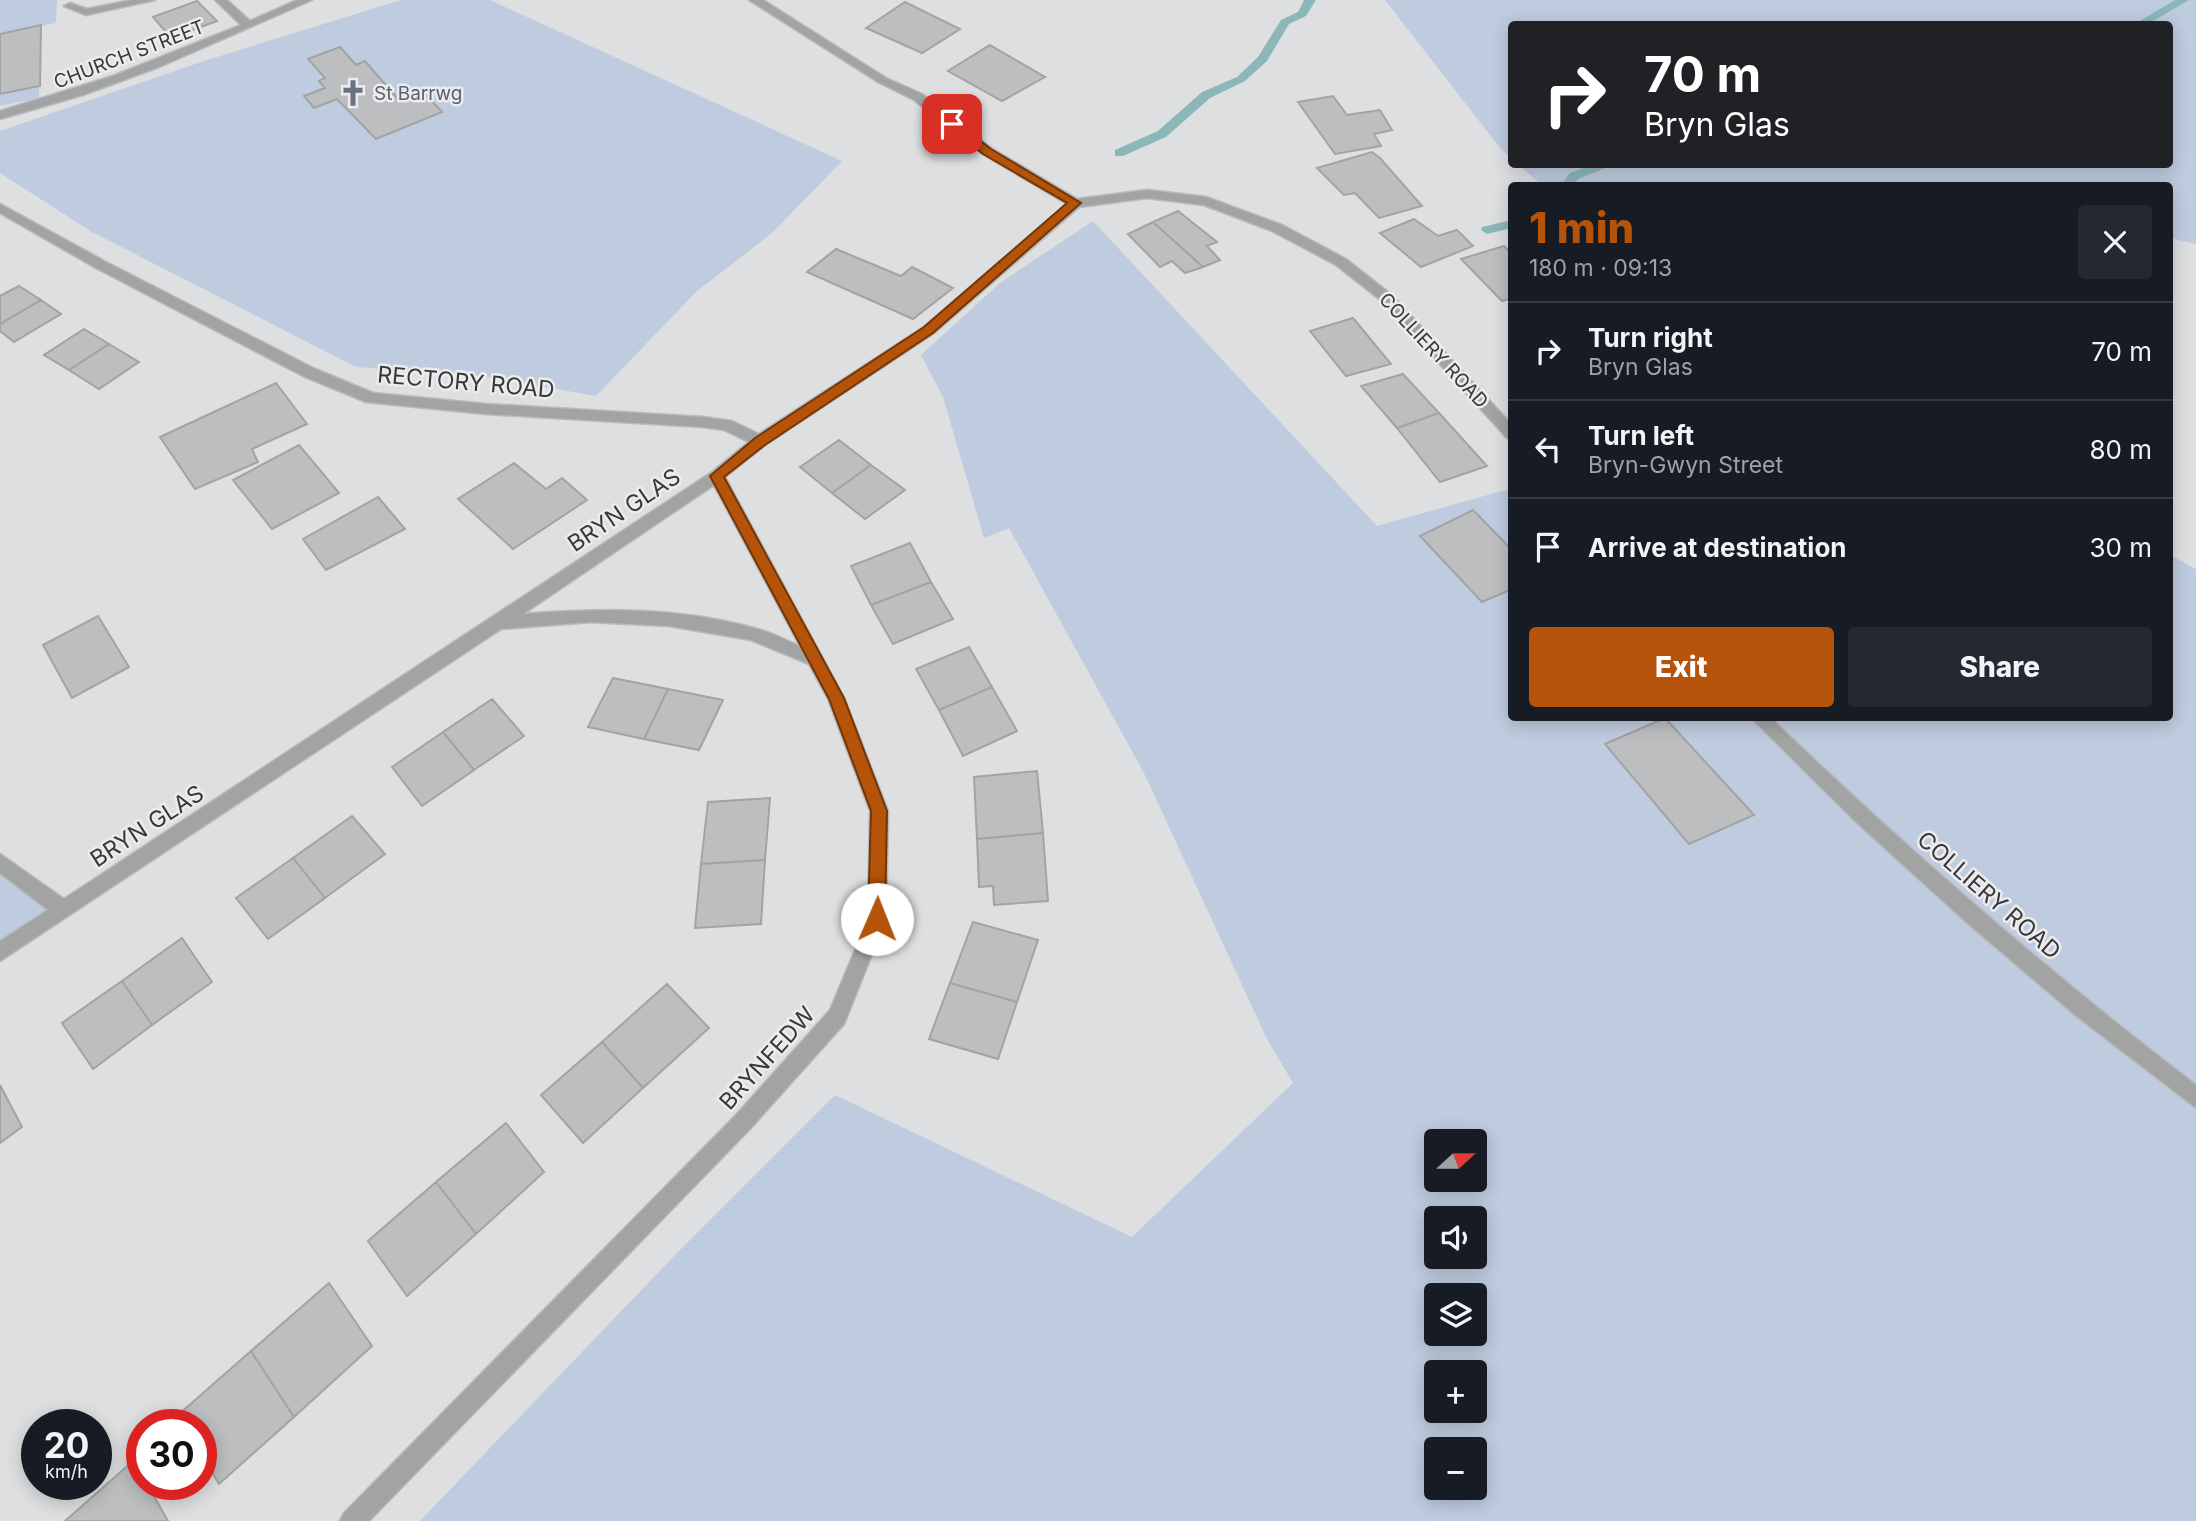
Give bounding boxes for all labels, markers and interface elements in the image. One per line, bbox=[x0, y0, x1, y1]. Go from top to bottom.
street label: CHURCH STREET bbox=[51, 15, 208, 94]
text: 70 m bbox=[1644, 45, 1761, 104]
icon: right bbox=[1529, 49, 1620, 140]
church icon: St Barrwg bbox=[338, 78, 368, 108]
place label: St Barrwg bbox=[374, 82, 462, 105]
pin bbox=[922, 94, 982, 154]
icon: arrive bbox=[933, 105, 971, 143]
text: Bryn Glas bbox=[1644, 105, 1790, 144]
text: 1 min bbox=[1529, 202, 1634, 253]
button: close bbox=[2078, 205, 2152, 279]
text: 180 m · 09:13 bbox=[1529, 254, 1672, 282]
street label: COLLIERY ROAD bbox=[1374, 288, 1493, 413]
text: Turn right bbox=[1588, 322, 1713, 353]
icon: right bbox=[1529, 332, 1567, 370]
text: 70 m bbox=[2091, 336, 2152, 367]
text: Bryn Glas bbox=[1588, 353, 1693, 381]
street label: RECTORY ROAD bbox=[376, 360, 556, 404]
text: Turn left bbox=[1588, 420, 1694, 451]
icon: left bbox=[1529, 430, 1567, 468]
text: 80 m bbox=[2089, 434, 2152, 465]
text: Bryn-Gwyn Street bbox=[1588, 451, 1783, 479]
street label: BRYN GLAS bbox=[562, 462, 686, 558]
icon: arrive bbox=[1529, 528, 1567, 566]
text: Arrive at destination bbox=[1588, 532, 1847, 563]
text: 30 m bbox=[2089, 532, 2152, 563]
button: Exit bbox=[1529, 627, 1834, 707]
button: Share bbox=[1848, 627, 2152, 707]
street label: BRYN GLAS bbox=[85, 779, 209, 873]
street label: COLLIERY ROAD bbox=[1912, 825, 2066, 965]
position arrow bbox=[840, 882, 914, 956]
street label: BRYNFEDW bbox=[713, 1000, 821, 1115]
north arrow bbox=[1424, 1129, 1488, 1192]
map controls bbox=[1424, 1129, 1487, 1500]
button: sound bbox=[1424, 1206, 1487, 1269]
button: layers bbox=[1424, 1283, 1487, 1346]
button: + bbox=[1424, 1360, 1487, 1423]
speed limit sign: 30 bbox=[126, 1409, 217, 1500]
text: 20 bbox=[44, 1424, 89, 1466]
button: − bbox=[1424, 1437, 1487, 1500]
text: km/h bbox=[45, 1461, 88, 1482]

